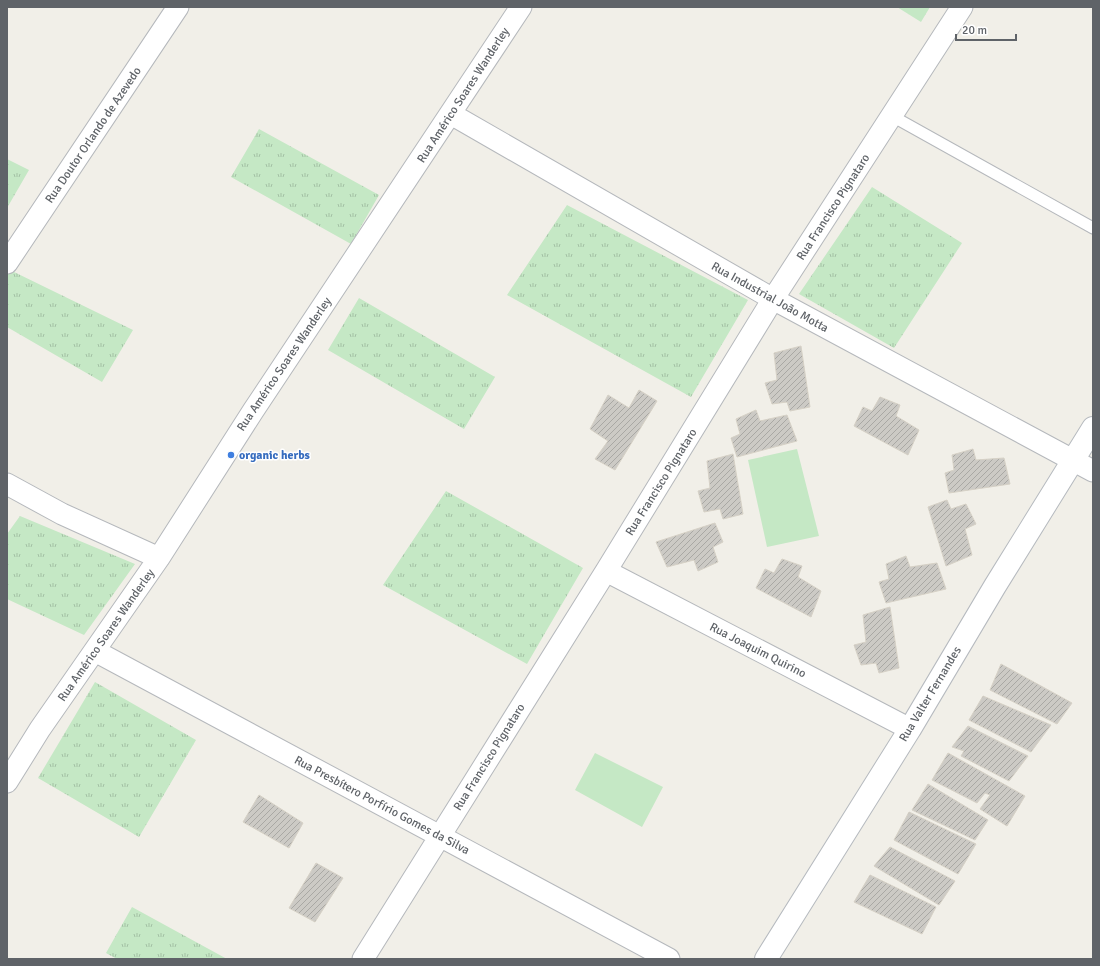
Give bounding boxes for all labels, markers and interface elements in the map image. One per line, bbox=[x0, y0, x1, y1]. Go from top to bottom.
scale bar bbox=[956, 16, 1016, 42]
text: 20 m bbox=[962, 23, 987, 38]
street label: Rua Américo Soares Wanderley bbox=[414, 24, 513, 166]
street label: Rua Doutor Orlando de Azevedo bbox=[42, 64, 145, 206]
street label: Rua Francisco Pignataro bbox=[793, 151, 873, 263]
street label: Rua Industrial João Motta bbox=[709, 259, 831, 336]
street label: Rua Américo Soares Wanderley bbox=[234, 294, 335, 434]
street label: Rua Francisco Pignataro bbox=[622, 426, 701, 539]
place label: organic herbs bbox=[239, 448, 311, 463]
marker: organic herbs bbox=[226, 450, 236, 460]
street label: Rua Américo Soares Wanderley bbox=[55, 566, 158, 705]
street label: Rua Joaquim Quirino bbox=[707, 620, 809, 681]
street label: Rua Valter Fernandes bbox=[896, 644, 965, 745]
street label: Rua Francisco Pignataro bbox=[450, 701, 529, 814]
street label: Rua Presbítero Porfírio Gomes da Silva bbox=[292, 753, 472, 858]

